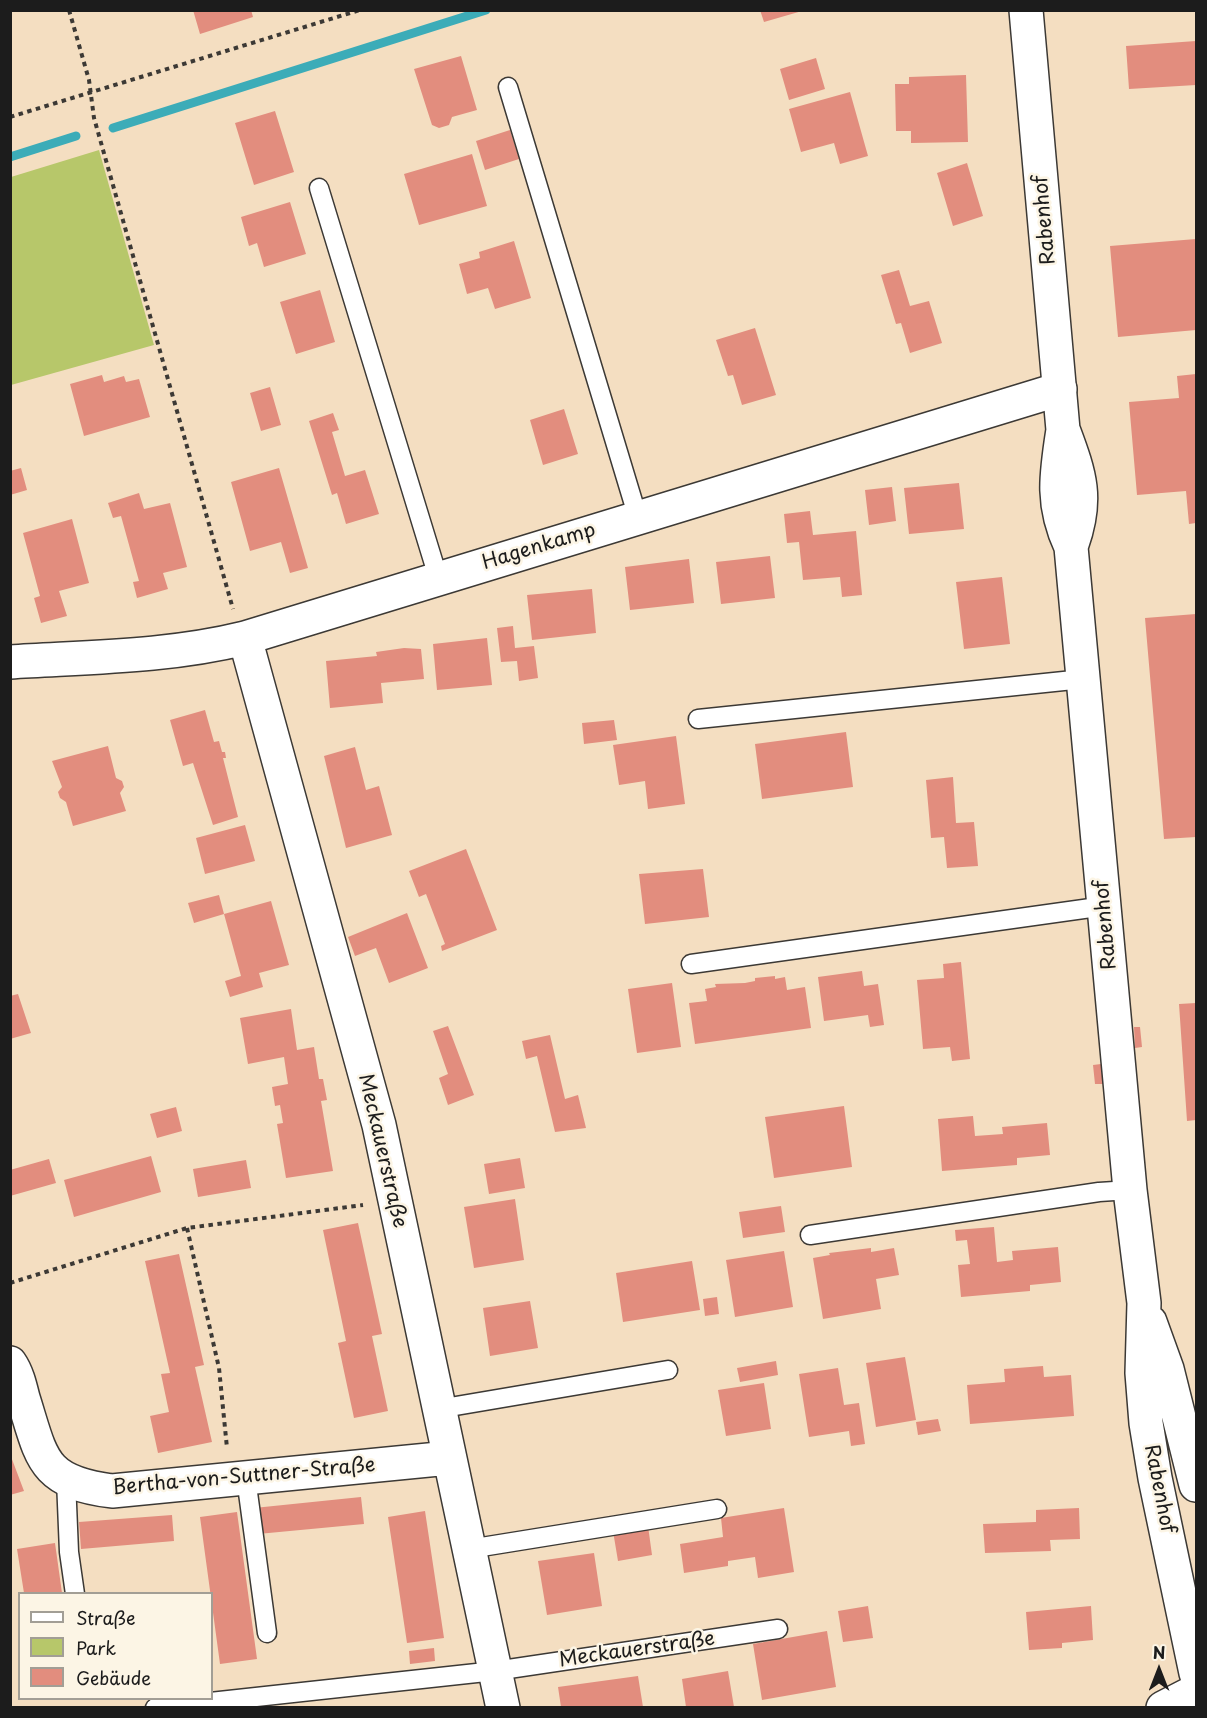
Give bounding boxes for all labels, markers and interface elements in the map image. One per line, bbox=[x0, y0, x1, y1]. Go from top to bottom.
street label: Rabenhof bbox=[1029, 174, 1061, 266]
street label: Hagenkamp bbox=[479, 518, 599, 576]
street label: Rabenhof bbox=[1090, 879, 1122, 971]
street label: Meckauerstraße bbox=[353, 1072, 411, 1230]
street label: Rabenhof bbox=[1139, 1443, 1179, 1535]
street label: Bertha-von-Suttner-Straße bbox=[112, 1454, 376, 1500]
legend bbox=[18, 1592, 213, 1700]
text: Straße bbox=[76, 1604, 136, 1631]
street label: Meckauerstraße bbox=[557, 1627, 717, 1673]
text: Park bbox=[76, 1634, 116, 1661]
north arrow bbox=[1129, 1640, 1189, 1700]
text: N bbox=[1153, 1640, 1165, 1664]
text: Gebäude bbox=[76, 1664, 151, 1691]

